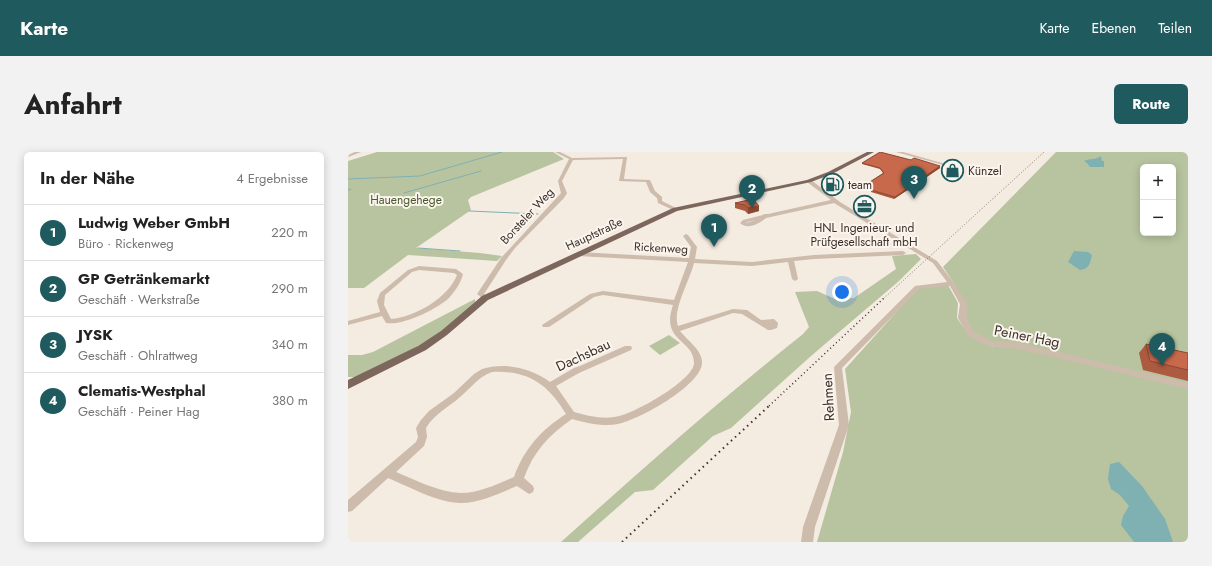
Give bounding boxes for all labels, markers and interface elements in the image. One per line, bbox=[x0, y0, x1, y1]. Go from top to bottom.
text: Karte bbox=[20, 15, 68, 42]
text: Karte bbox=[1039, 18, 1069, 38]
text: Ebenen bbox=[1091, 18, 1136, 38]
text: Teilen bbox=[1158, 18, 1192, 38]
text: Anfahrt bbox=[24, 84, 122, 125]
button: Route bbox=[1114, 84, 1188, 124]
shop icon: Künzel bbox=[939, 158, 965, 184]
place label: Künzel bbox=[968, 162, 1002, 180]
map controls bbox=[1140, 164, 1176, 236]
button: + bbox=[1140, 164, 1176, 200]
text: In der Nähe bbox=[40, 166, 135, 190]
pin: 3 bbox=[901, 166, 927, 199]
text: 4 Ergebnisse bbox=[236, 169, 308, 188]
fuel station icon: team bbox=[820, 172, 846, 198]
pin: 2 bbox=[739, 175, 765, 208]
place label: team bbox=[848, 176, 872, 194]
street label: Borsteler Weg bbox=[496, 184, 558, 248]
park label: Hauengehege bbox=[370, 191, 442, 209]
office icon: HNL Ingenieur- und Prüfgesellschaft mbH bbox=[851, 194, 877, 220]
button: − bbox=[1140, 200, 1176, 236]
text: Ludwig Weber GmbH bbox=[78, 212, 230, 234]
street label: Hauptstraße bbox=[563, 213, 625, 255]
pin: 1 bbox=[701, 214, 727, 247]
place label: HNL Ingenieur- und Prüfgesellschaft mbH bbox=[810, 219, 918, 251]
text: 1 bbox=[50, 223, 56, 242]
text: 220 m bbox=[271, 223, 308, 242]
text: Büro · Rickenweg bbox=[78, 234, 174, 253]
street label: Rickenweg bbox=[634, 238, 688, 258]
text: GP Getränkemarkt bbox=[78, 268, 210, 290]
text: 2 bbox=[49, 279, 57, 298]
text: 290 m bbox=[271, 279, 308, 298]
your location bbox=[832, 282, 852, 302]
text: Geschäft · Werkstraße bbox=[78, 290, 200, 309]
street label: Peiner Hag bbox=[993, 320, 1061, 352]
text: JYSK bbox=[78, 324, 113, 346]
pin: 4 bbox=[1149, 333, 1175, 366]
street label: Dachsbau bbox=[552, 334, 614, 376]
text: 3 bbox=[49, 335, 57, 354]
text: 340 m bbox=[271, 335, 308, 354]
text: Geschäft · Ohlrattweg bbox=[78, 346, 198, 365]
street label: Rehmen bbox=[817, 373, 839, 421]
text: Clematis-Westphal bbox=[78, 380, 206, 402]
text: 4 bbox=[48, 391, 58, 410]
text: 380 m bbox=[272, 391, 308, 410]
text: Geschäft · Peiner Hag bbox=[78, 402, 200, 421]

